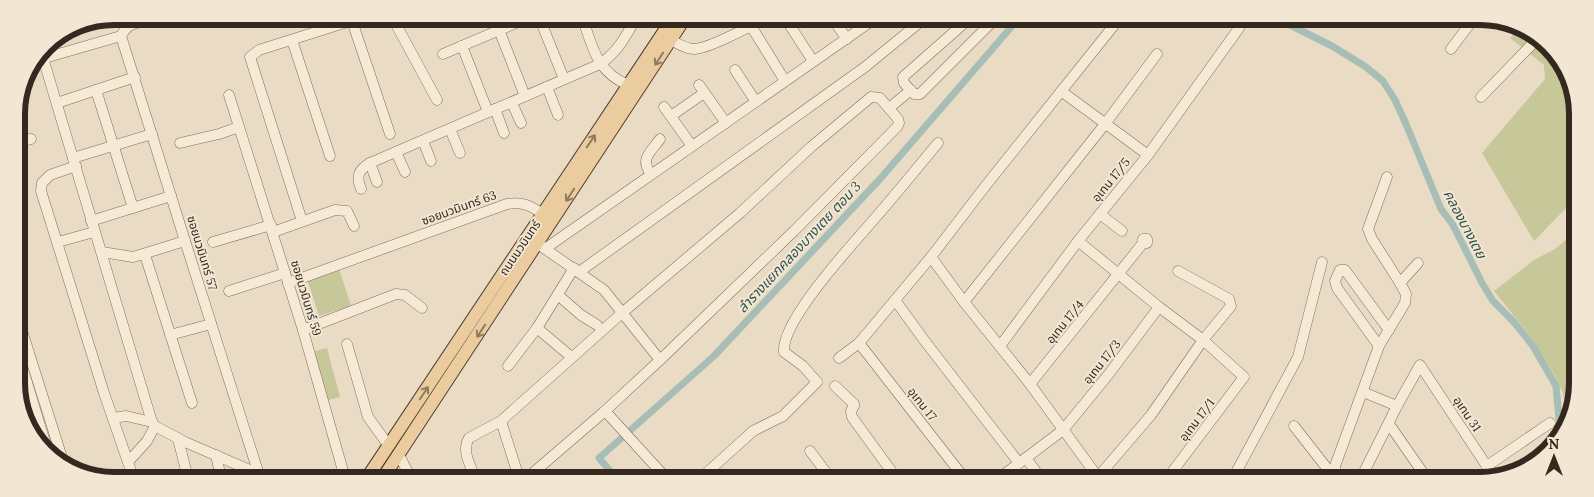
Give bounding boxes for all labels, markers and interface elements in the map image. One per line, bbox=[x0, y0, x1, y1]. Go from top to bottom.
one-way arrow bbox=[654, 52, 664, 66]
one-way arrow bbox=[586, 134, 596, 148]
street label: อุเทน 17/5 bbox=[1088, 155, 1134, 205]
water label: ลำรางแยกคลองบางเตย ตอน 3 bbox=[733, 177, 865, 317]
street label: ซอยนวมินทร์ 63 bbox=[419, 187, 499, 228]
one-way arrow bbox=[565, 187, 575, 201]
water label: คลองบางเตย bbox=[1439, 187, 1491, 263]
street label: ซอยนวมินทร์ 57 bbox=[184, 214, 221, 292]
street label: ถนนนวมินทร์ bbox=[496, 217, 544, 278]
street label: ซอยนวมินทร์ 59 bbox=[288, 258, 325, 338]
street label: อุเทน 17/4 bbox=[1043, 297, 1088, 347]
one-way arrow bbox=[475, 323, 485, 337]
street label: อุเทน 17/3 bbox=[1080, 336, 1125, 388]
street label: อุเทน 17 bbox=[905, 384, 940, 424]
one-way arrow bbox=[418, 386, 429, 400]
street label: อุเทน 31 bbox=[1450, 393, 1485, 434]
street label: อุเทน 17/1 bbox=[1176, 395, 1218, 445]
north arrow bbox=[1529, 432, 1579, 482]
text: N bbox=[1549, 435, 1560, 453]

